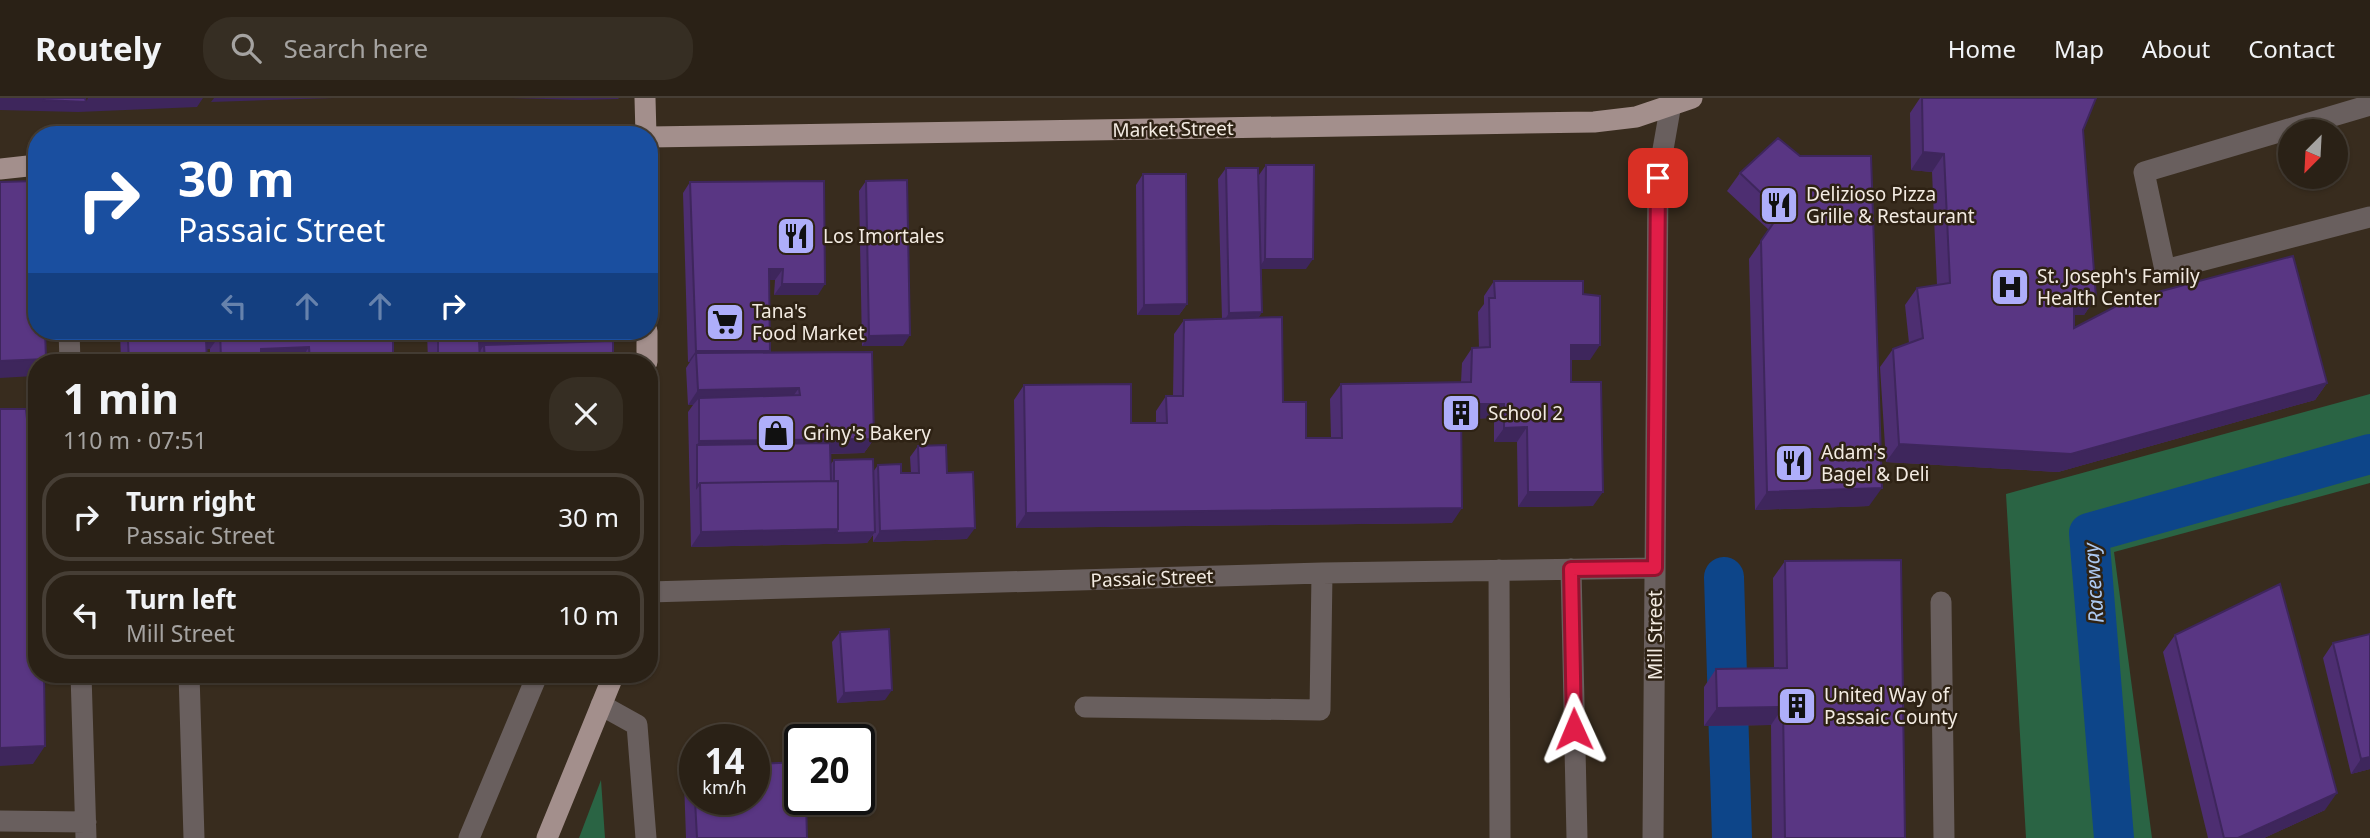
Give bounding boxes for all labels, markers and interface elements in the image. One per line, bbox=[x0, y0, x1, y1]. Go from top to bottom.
search box bbox=[203, 17, 693, 80]
text: Routely bbox=[35, 26, 161, 71]
icon: search bbox=[227, 29, 265, 67]
text: Search here bbox=[283, 30, 428, 66]
text: Home bbox=[1948, 32, 2016, 65]
text: Map bbox=[2054, 32, 2104, 65]
text: About bbox=[2142, 32, 2210, 65]
text: Contact bbox=[2248, 32, 2335, 65]
street label: Market Street bbox=[1112, 115, 1234, 143]
north arrow bbox=[2278, 119, 2348, 189]
map controls bbox=[2278, 119, 2348, 189]
text: 30 m bbox=[178, 145, 295, 211]
pin bbox=[1628, 148, 1688, 208]
icon: right bbox=[63, 154, 154, 245]
icon: arrive bbox=[1639, 159, 1677, 197]
place label: Delizioso Pizza Grille & Restaurant bbox=[1806, 181, 1975, 229]
restaurant icon: Delizioso Pizza Grille & Restaurant bbox=[1758, 184, 1800, 226]
text: Passaic Street bbox=[178, 208, 385, 251]
restaurant icon: Los Imortales bbox=[775, 215, 817, 257]
place label: Los Imortales bbox=[823, 223, 944, 249]
place label: St. Joseph's Family Health Center bbox=[2037, 263, 2200, 311]
hospital icon: St. Joseph's Family Health Center bbox=[1989, 266, 2031, 308]
icon: left bbox=[215, 287, 253, 325]
icon: ahead bbox=[288, 287, 326, 325]
icon: ahead bbox=[361, 287, 399, 325]
icon: right bbox=[434, 287, 472, 325]
place label: Tana's Food Market bbox=[752, 298, 865, 346]
supermarket icon: Tana's Food Market bbox=[704, 301, 746, 343]
text: 1 min bbox=[63, 369, 179, 426]
button: close bbox=[549, 377, 623, 451]
building icon: School 2 bbox=[1440, 392, 1482, 434]
place label: School 2 bbox=[1488, 400, 1563, 426]
shop icon: Griny's Bakery bbox=[755, 412, 797, 454]
place label: Griny's Bakery bbox=[803, 420, 931, 446]
text: 110 m · 07:51 bbox=[63, 424, 207, 456]
place label: Adam's Bagel & Deli bbox=[1821, 439, 1930, 487]
restaurant icon: Adam's Bagel & Deli bbox=[1773, 442, 1815, 484]
text: Turn right bbox=[126, 483, 256, 519]
icon: right bbox=[67, 498, 105, 536]
text: 30 m bbox=[558, 499, 619, 535]
text: Passaic Street bbox=[126, 519, 275, 551]
water label: Raceway bbox=[2076, 541, 2110, 624]
street label: Passaic Street bbox=[1090, 563, 1214, 593]
text: Turn left bbox=[126, 581, 237, 617]
street label: Mill Street bbox=[1642, 590, 1668, 680]
icon: left bbox=[67, 596, 105, 634]
text: 10 m bbox=[558, 597, 619, 633]
text: Mill Street bbox=[126, 617, 235, 649]
place label: United Way of Passaic County bbox=[1824, 682, 1958, 730]
building icon: United Way of Passaic County bbox=[1776, 685, 1818, 727]
position arrow bbox=[1537, 692, 1611, 766]
speed limit sign: 20 bbox=[784, 724, 875, 815]
text: 14 bbox=[704, 737, 745, 784]
text: km/h bbox=[702, 775, 747, 799]

